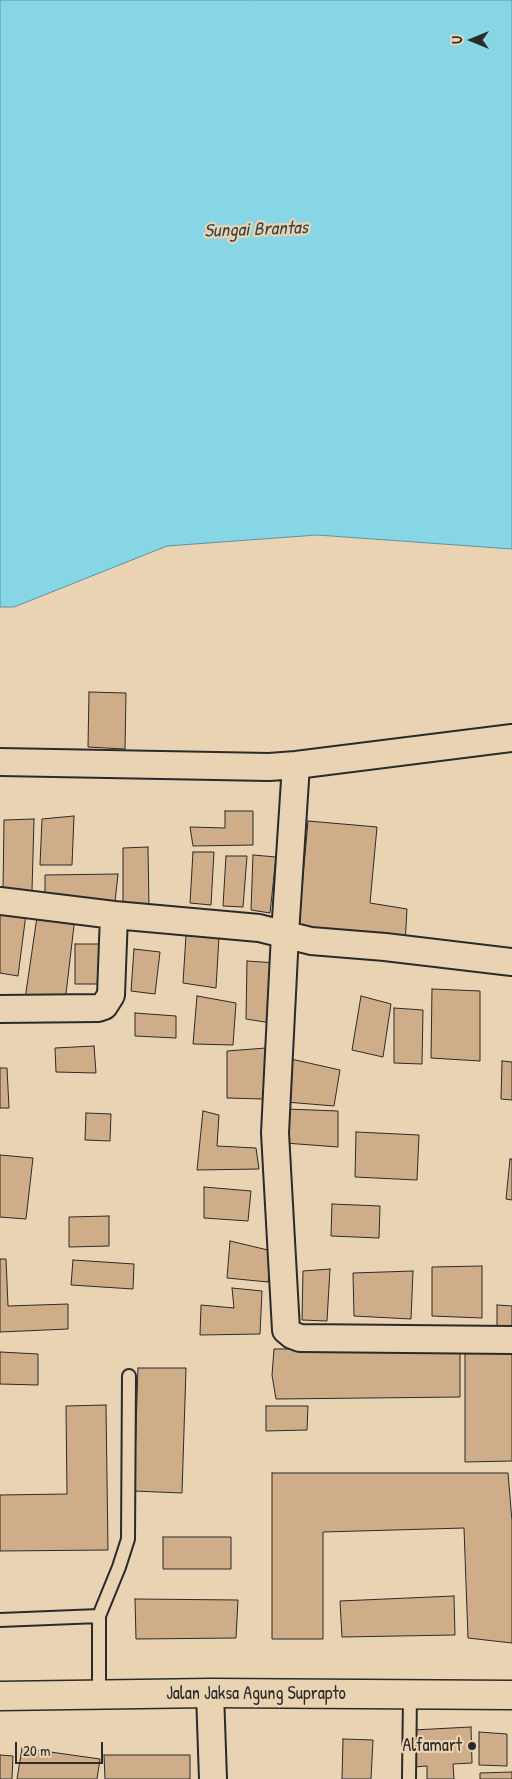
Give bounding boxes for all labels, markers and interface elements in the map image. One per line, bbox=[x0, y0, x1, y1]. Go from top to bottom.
north arrow bbox=[447, 15, 497, 65]
text: U bbox=[447, 36, 466, 44]
water label: Sungai Brantas bbox=[204, 217, 308, 243]
street label: Jalan Jaksa Agung Suprapto bbox=[166, 1683, 346, 1705]
scale bar bbox=[18, 1732, 105, 1764]
place label: Alfamart bbox=[402, 1735, 462, 1757]
text: 20 m bbox=[23, 1740, 50, 1761]
marker: Alfamart bbox=[466, 1740, 478, 1752]

